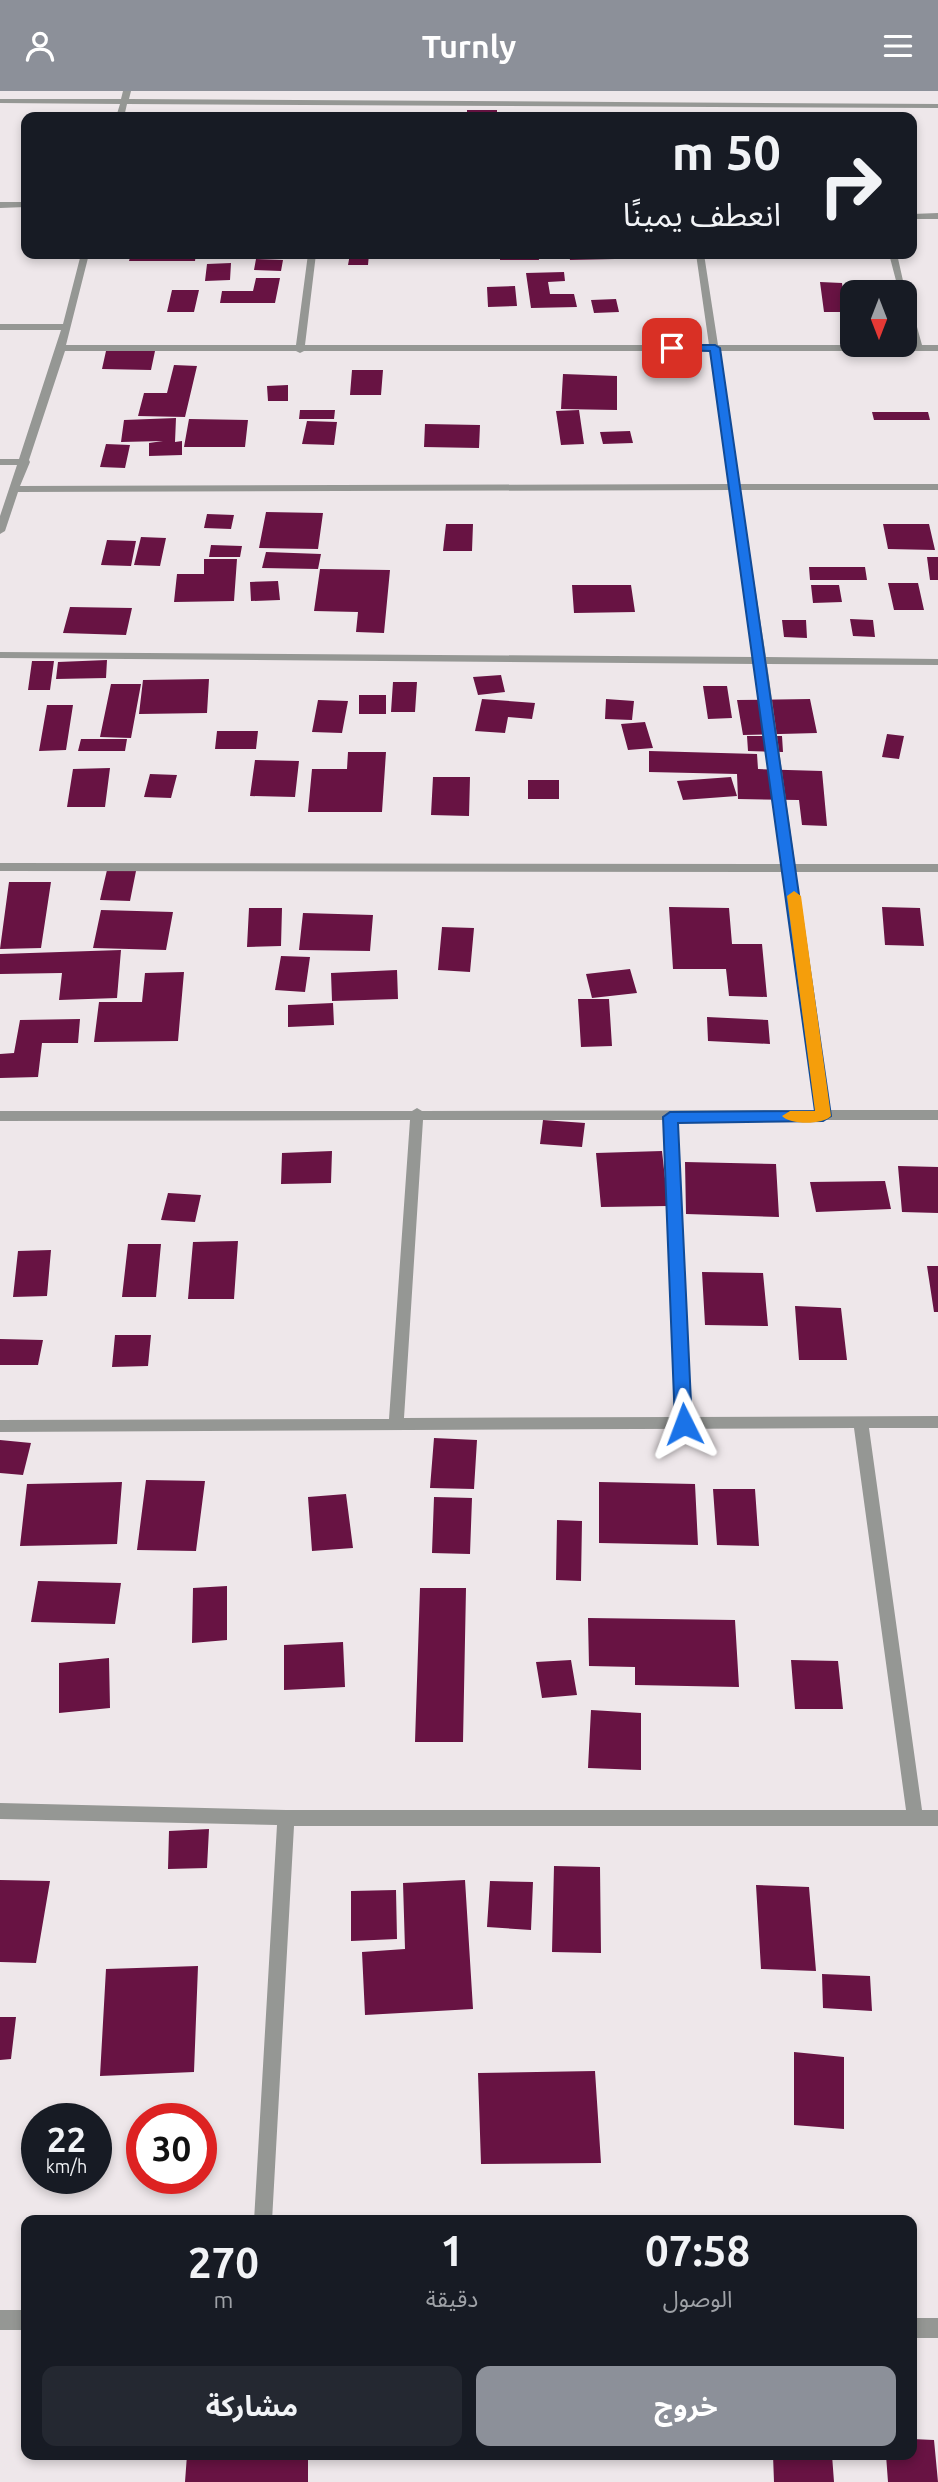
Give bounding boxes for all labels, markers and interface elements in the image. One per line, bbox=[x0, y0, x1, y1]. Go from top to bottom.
icon: person bbox=[21, 27, 59, 65]
icon: menu bbox=[879, 27, 917, 65]
text: Turnly bbox=[422, 28, 516, 64]
text: 50 m bbox=[672, 124, 781, 179]
icon: right bbox=[805, 140, 896, 231]
text: انعطف يمينًا bbox=[623, 196, 781, 232]
north arrow bbox=[840, 280, 917, 357]
map controls bbox=[840, 280, 917, 357]
pin bbox=[642, 318, 702, 378]
icon: arrive bbox=[653, 329, 691, 367]
position arrow bbox=[647, 1387, 721, 1461]
speed limit sign: 30 bbox=[126, 2103, 217, 2194]
text: 22 bbox=[47, 2119, 86, 2159]
text: km/h bbox=[46, 2156, 87, 2176]
text: 1 bbox=[440, 2227, 464, 2274]
text: 07:58 bbox=[645, 2227, 750, 2274]
text: 270 bbox=[188, 2239, 259, 2286]
text: دقيقة bbox=[426, 2286, 478, 2311]
text: الوصول bbox=[663, 2286, 733, 2311]
text: m bbox=[214, 2287, 233, 2312]
button: مشاركة bbox=[42, 2366, 462, 2446]
button: خروج bbox=[476, 2366, 896, 2446]

